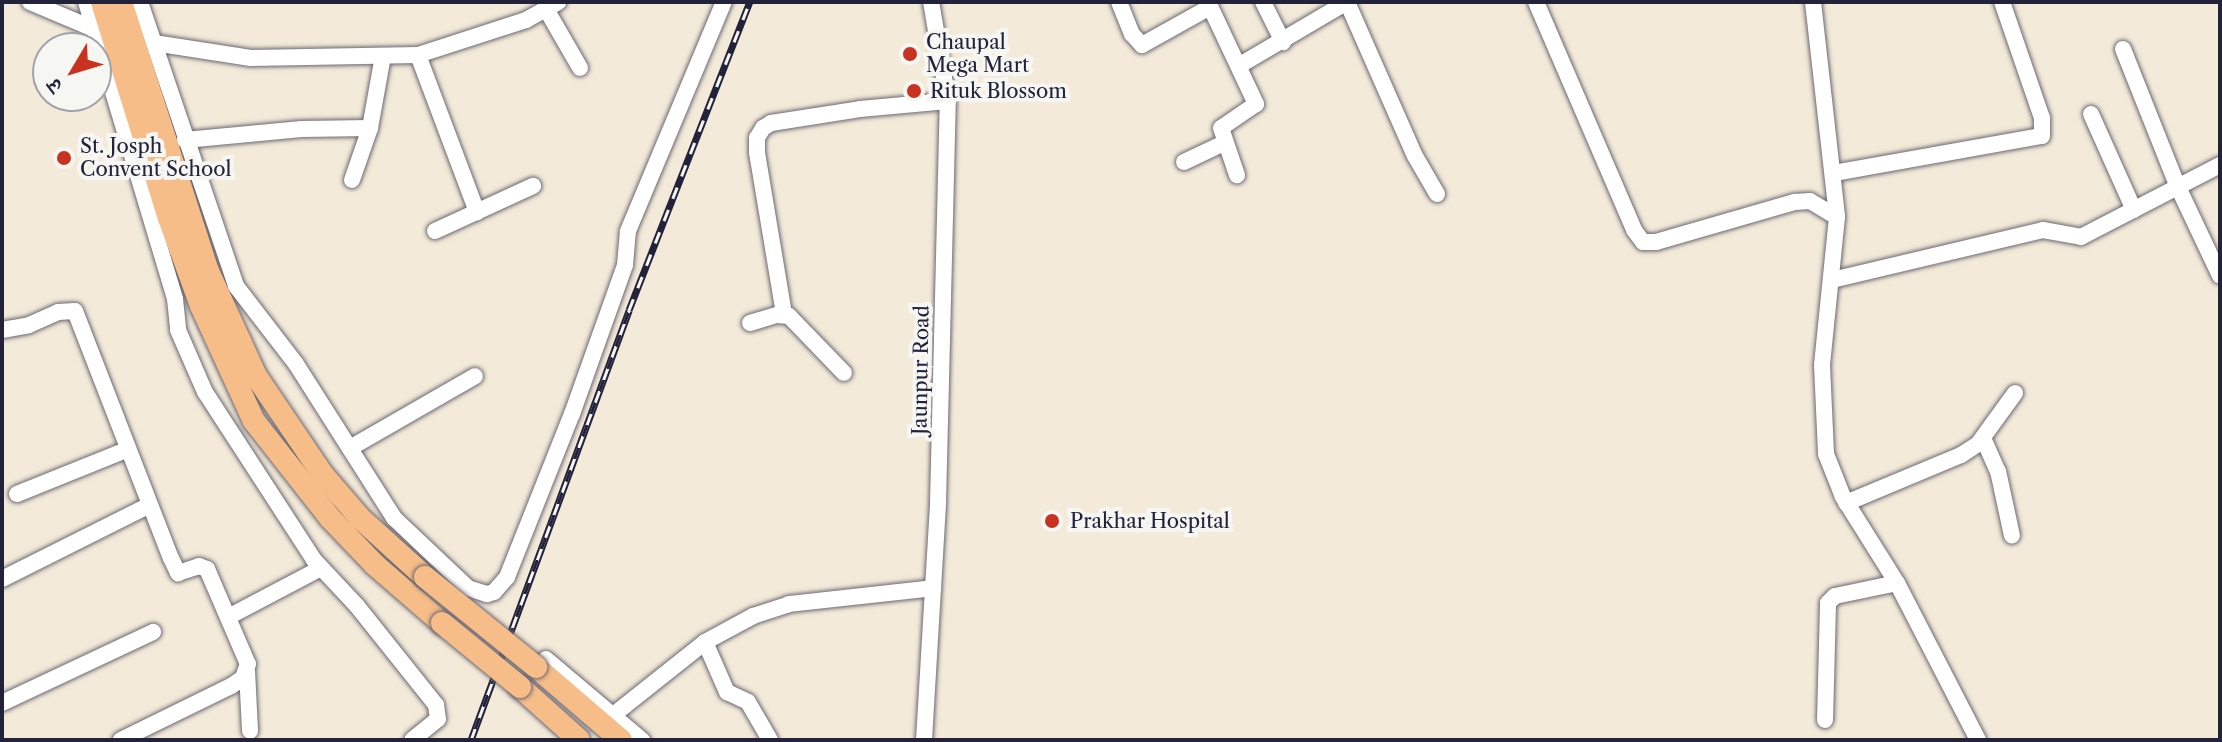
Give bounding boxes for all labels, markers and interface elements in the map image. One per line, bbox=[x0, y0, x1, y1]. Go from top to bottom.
place label: Chaupal Mega Mart bbox=[926, 30, 1029, 77]
north arrow bbox=[32, 32, 112, 112]
marker: Chaupal Mega Mart bbox=[901, 45, 919, 63]
text: उ bbox=[40, 73, 68, 99]
place label: Rituk Blossom bbox=[930, 79, 1067, 103]
marker: Rituk Blossom bbox=[905, 82, 923, 100]
place label: St. Josph Convent School bbox=[80, 134, 232, 181]
marker: St. Josph Convent School bbox=[55, 149, 73, 167]
street label: Jaunpur Road bbox=[908, 305, 934, 435]
place label: Prakhar Hospital bbox=[1070, 509, 1230, 533]
marker: Prakhar Hospital bbox=[1041, 510, 1063, 532]

